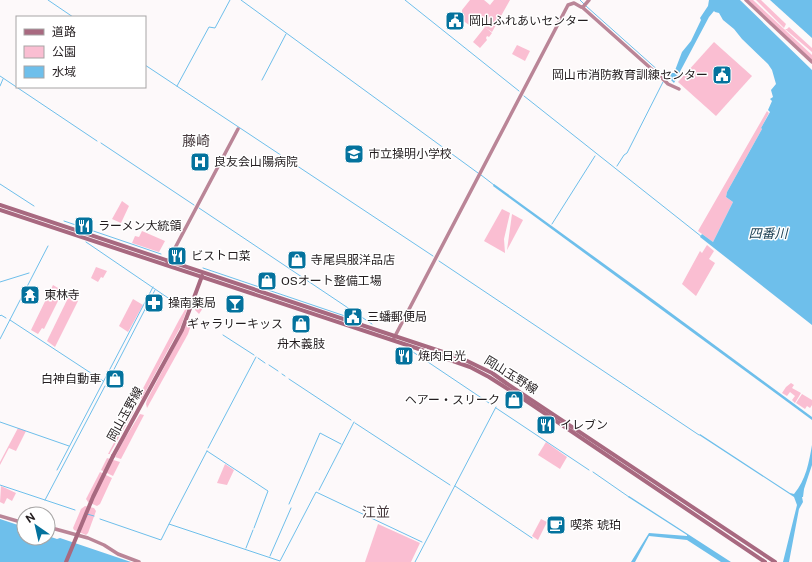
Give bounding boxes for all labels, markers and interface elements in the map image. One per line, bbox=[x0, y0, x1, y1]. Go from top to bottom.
public building icon: 岡山ふれあいセンター bbox=[444, 10, 466, 32]
place label: 岡山ふれあいセンター bbox=[469, 14, 589, 28]
legend bbox=[16, 16, 146, 88]
text: 道路 bbox=[52, 25, 76, 39]
text: 公園 bbox=[52, 45, 76, 59]
public building icon: 岡山市消防教育訓練センター bbox=[711, 64, 733, 86]
text: 水域 bbox=[52, 65, 76, 79]
place label: 岡山市消防教育訓練センター bbox=[552, 68, 708, 82]
district label: 藤崎 bbox=[182, 133, 210, 149]
school or university icon: 市立操明小学校 bbox=[343, 143, 365, 165]
place label: 市立操明小学校 bbox=[368, 147, 452, 161]
hospital icon: 良友会山陽病院 bbox=[189, 151, 211, 173]
place label: 良友会山陽病院 bbox=[214, 155, 298, 169]
restaurant icon: ラーメン大統領 bbox=[73, 215, 95, 237]
place label: ラーメン大統領 bbox=[98, 219, 182, 233]
water label: 四番川 bbox=[748, 226, 789, 241]
restaurant icon: ビストロ菜 bbox=[166, 245, 188, 267]
place label: ビストロ菜 bbox=[191, 249, 251, 263]
shop icon: 寺尾呉服洋品店 bbox=[286, 249, 308, 271]
place label: 寺尾呉服洋品店 bbox=[311, 253, 395, 267]
shop icon: OSオート整備工場 bbox=[256, 270, 278, 292]
place label: OSオート整備工場 bbox=[281, 274, 382, 288]
temple icon: 東林寺 bbox=[19, 284, 41, 306]
place label: 東林寺 bbox=[44, 288, 80, 302]
pharmacy icon: 操南薬局 bbox=[143, 292, 165, 314]
bar icon: ギャラリーキッス bbox=[224, 293, 246, 315]
place label: 操南薬局 bbox=[168, 296, 216, 310]
public building icon: 三蟠郵便局 bbox=[342, 306, 364, 328]
place label: 三蟠郵便局 bbox=[367, 310, 427, 324]
shop icon: 舟木義肢 bbox=[290, 313, 312, 335]
place label: ギャラリーキッス bbox=[187, 317, 283, 331]
place label: 舟木義肢 bbox=[277, 337, 325, 351]
restaurant icon: 焼肉日光 bbox=[393, 345, 415, 367]
place label: 焼肉日光 bbox=[418, 349, 466, 363]
street label: 岡山玉野線 bbox=[482, 353, 540, 397]
shop icon: 白神自動車 bbox=[104, 368, 126, 390]
place label: 白神自動車 bbox=[41, 372, 101, 386]
street label: 岡山玉野線 bbox=[104, 384, 146, 444]
shop icon: ヘアー・スリーク bbox=[503, 389, 525, 411]
place label: ヘアー・スリーク bbox=[405, 393, 500, 407]
restaurant icon: イレブン bbox=[535, 414, 557, 436]
place label: イレブン bbox=[560, 418, 608, 432]
district label: 江並 bbox=[362, 504, 390, 520]
north arrow bbox=[16, 506, 56, 546]
text: N bbox=[23, 510, 37, 525]
cafe icon: 喫茶 琥珀 bbox=[545, 514, 567, 536]
place label: 喫茶 琥珀 bbox=[570, 518, 621, 532]

